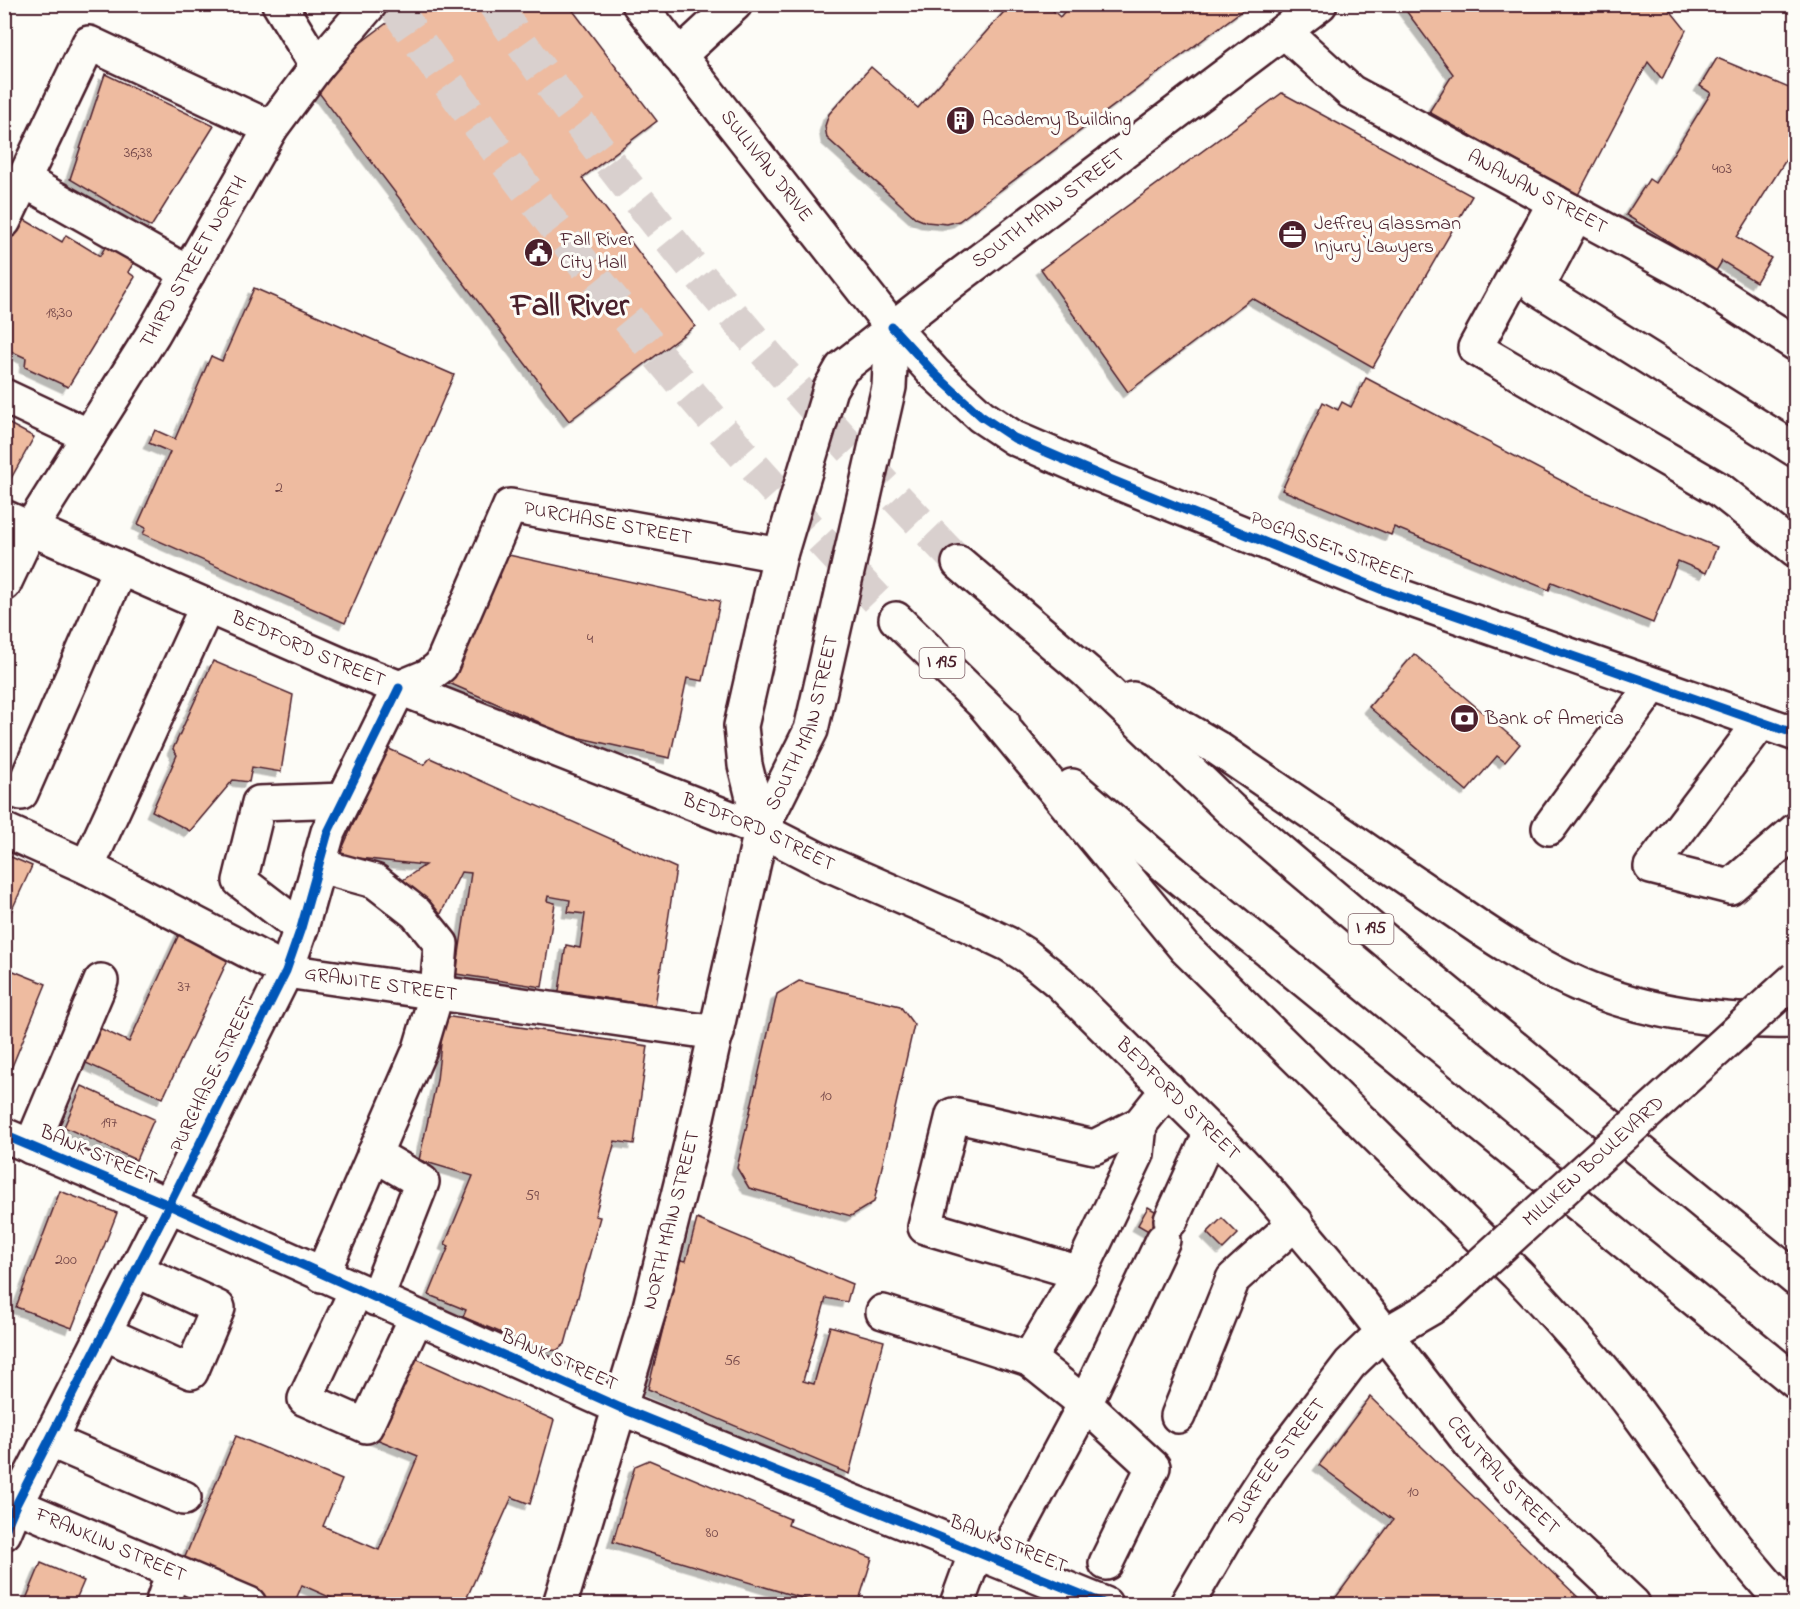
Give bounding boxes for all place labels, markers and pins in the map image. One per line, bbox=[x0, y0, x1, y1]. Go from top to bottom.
building icon: Academy Building bbox=[945, 104, 977, 136]
place label: Academy Building bbox=[982, 106, 1131, 136]
place label: Jeffrey Glassman Injury Lawyers bbox=[1314, 210, 1461, 262]
office icon: Jeffrey Glassman Injury Lawyers bbox=[1277, 219, 1309, 251]
place label: Fall River City Hall bbox=[559, 226, 634, 278]
public building icon: Fall River City Hall bbox=[523, 236, 555, 268]
bank icon: Bank of America bbox=[1448, 703, 1480, 735]
place label: Bank of America bbox=[1484, 705, 1624, 734]

